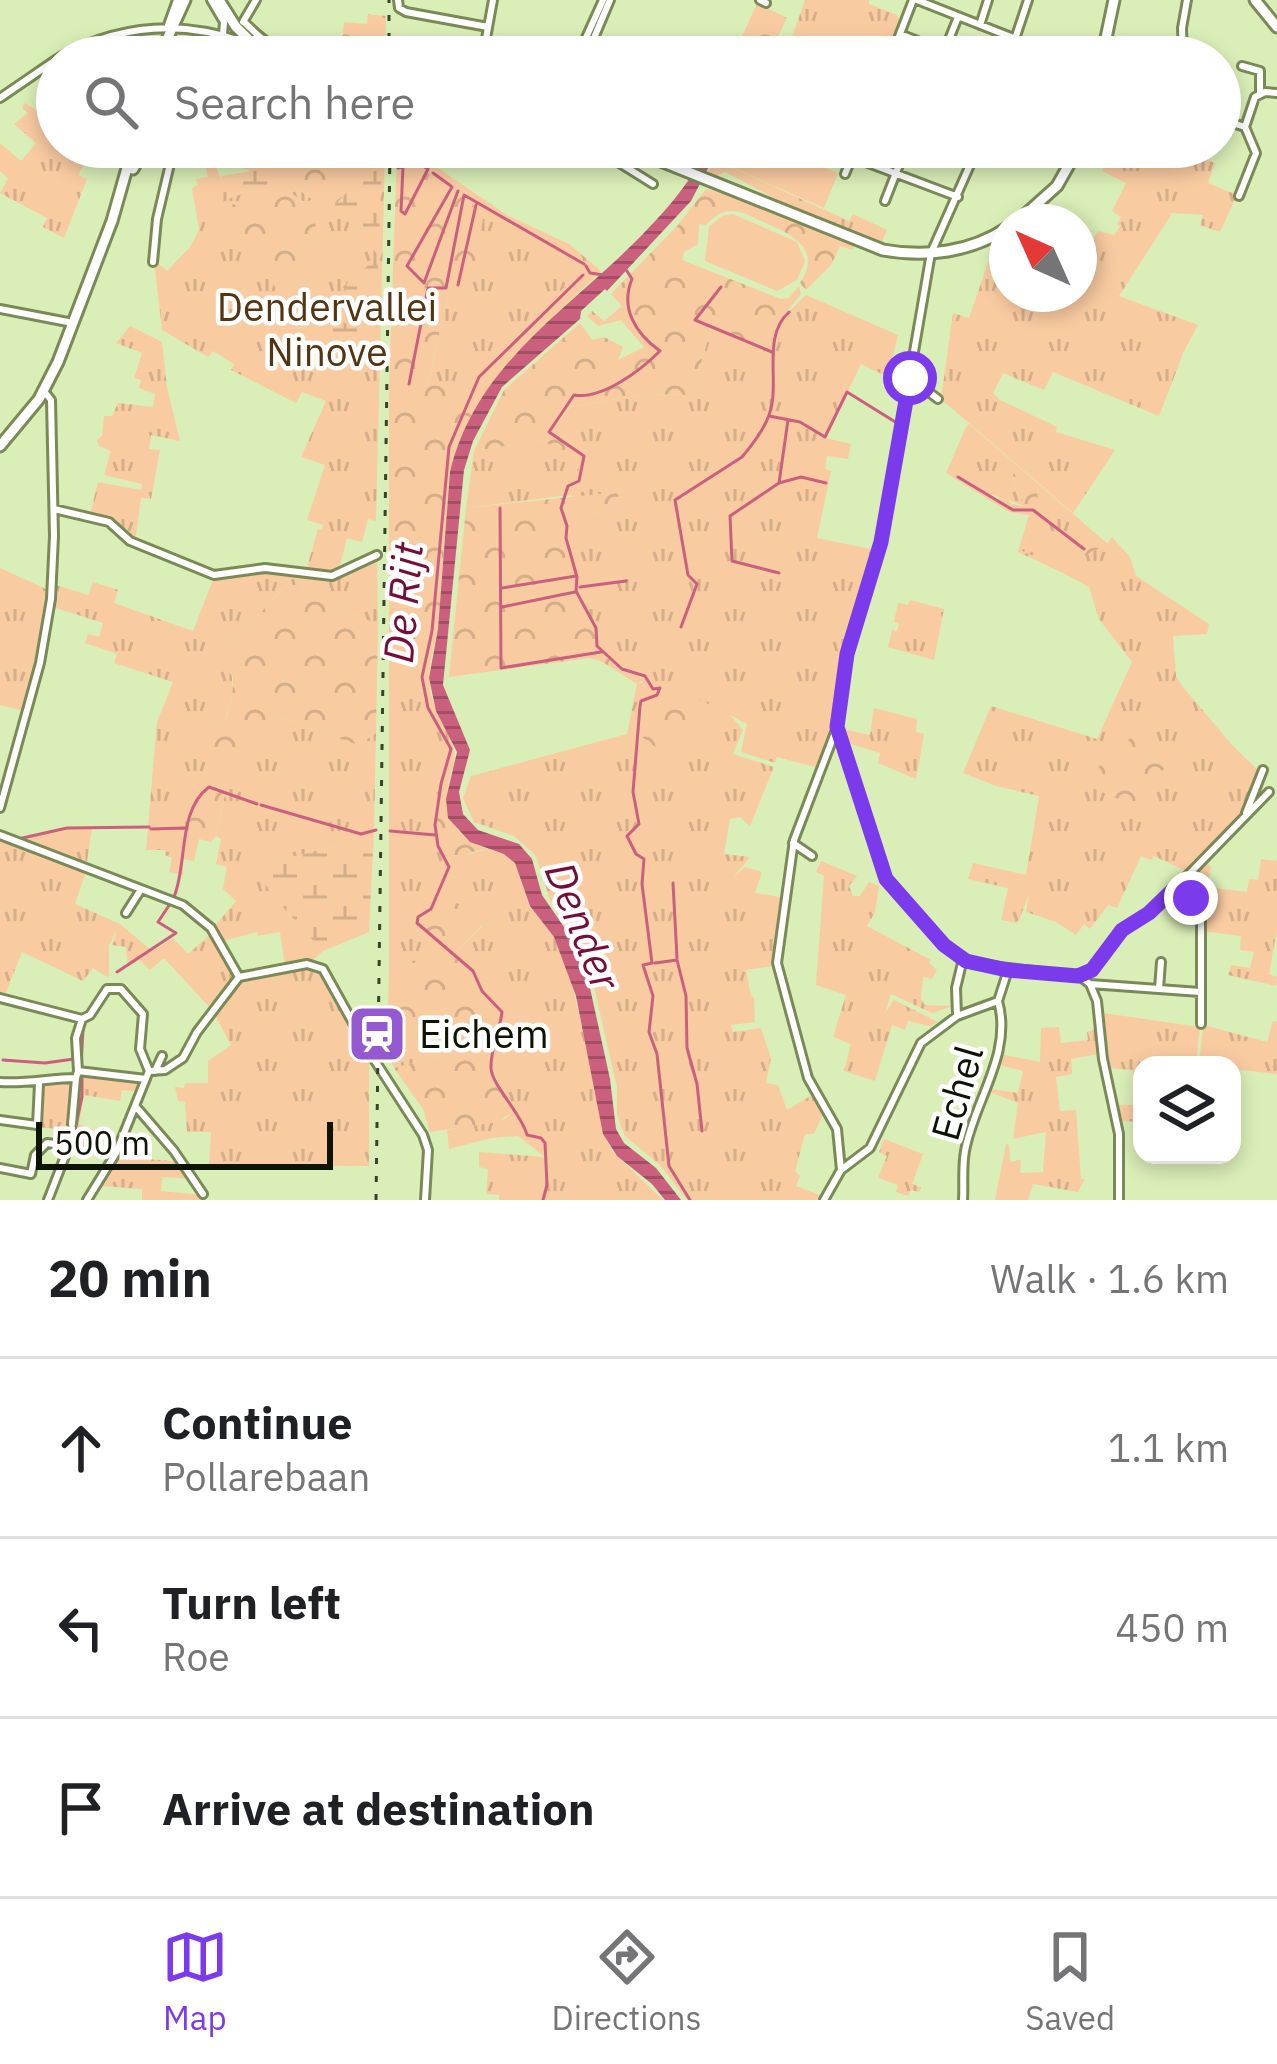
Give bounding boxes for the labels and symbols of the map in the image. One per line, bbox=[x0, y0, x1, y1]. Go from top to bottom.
north arrow bbox=[989, 204, 1097, 312]
park label: Dendervallei Ninove bbox=[217, 281, 437, 377]
route start bbox=[883, 351, 937, 405]
water label: De Rijt bbox=[370, 539, 435, 665]
water label: Dender bbox=[533, 853, 635, 1000]
route end bbox=[1164, 871, 1218, 925]
station icon: Eichem bbox=[346, 1003, 408, 1065]
place label: Eichem bbox=[419, 1008, 549, 1059]
street label: Echel bbox=[919, 1040, 994, 1146]
scale bar bbox=[36, 1116, 333, 1169]

